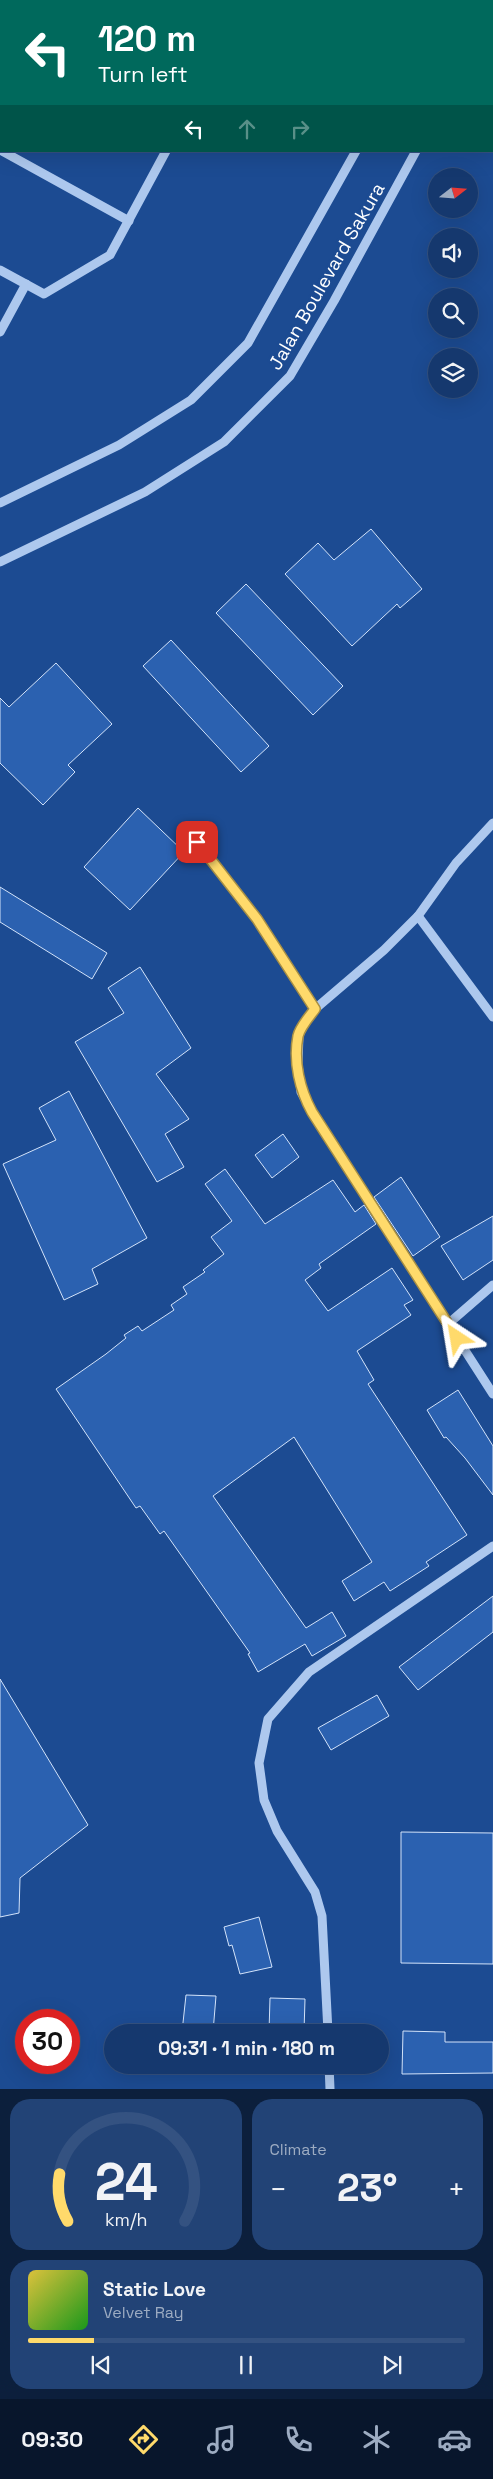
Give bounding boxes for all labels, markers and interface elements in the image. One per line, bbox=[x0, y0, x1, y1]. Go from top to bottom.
text: 120 m bbox=[98, 17, 196, 61]
icon: left bbox=[15, 20, 80, 85]
text: Turn left bbox=[98, 60, 188, 88]
icon: left bbox=[180, 115, 208, 143]
icon: ahead bbox=[233, 115, 261, 143]
icon: right bbox=[286, 115, 314, 143]
north arrow bbox=[428, 168, 478, 218]
map controls bbox=[428, 168, 478, 398]
street label: Jalan Boulevard Sakura bbox=[263, 178, 390, 374]
button: sound bbox=[428, 228, 478, 278]
button: search bbox=[428, 288, 478, 338]
button: layers bbox=[428, 348, 478, 398]
pin bbox=[176, 821, 218, 863]
icon: arrive bbox=[183, 828, 211, 856]
position arrow bbox=[430, 1311, 482, 1363]
speed limit sign: 30 bbox=[15, 2009, 80, 2074]
text: 09:31 · 1 min · 180 m bbox=[158, 2036, 335, 2061]
text: Climate bbox=[270, 2139, 327, 2160]
text: 24 bbox=[94, 2149, 157, 2215]
text: 23° bbox=[337, 2164, 398, 2212]
text: − bbox=[270, 2171, 287, 2207]
text: + bbox=[448, 2171, 465, 2207]
text: km/h bbox=[104, 2208, 147, 2231]
text: Static Love bbox=[103, 2277, 206, 2302]
text: Velvet Ray bbox=[103, 2302, 184, 2323]
icon: previous bbox=[87, 2351, 115, 2379]
icon: pause bbox=[232, 2351, 260, 2379]
icon: next bbox=[378, 2351, 406, 2379]
icon: directions bbox=[126, 2422, 161, 2457]
icon: music bbox=[204, 2422, 239, 2457]
icon: phone bbox=[281, 2422, 316, 2457]
icon: climate bbox=[359, 2422, 394, 2457]
icon: car bbox=[437, 2422, 472, 2457]
text: 09:30 bbox=[21, 2425, 83, 2453]

